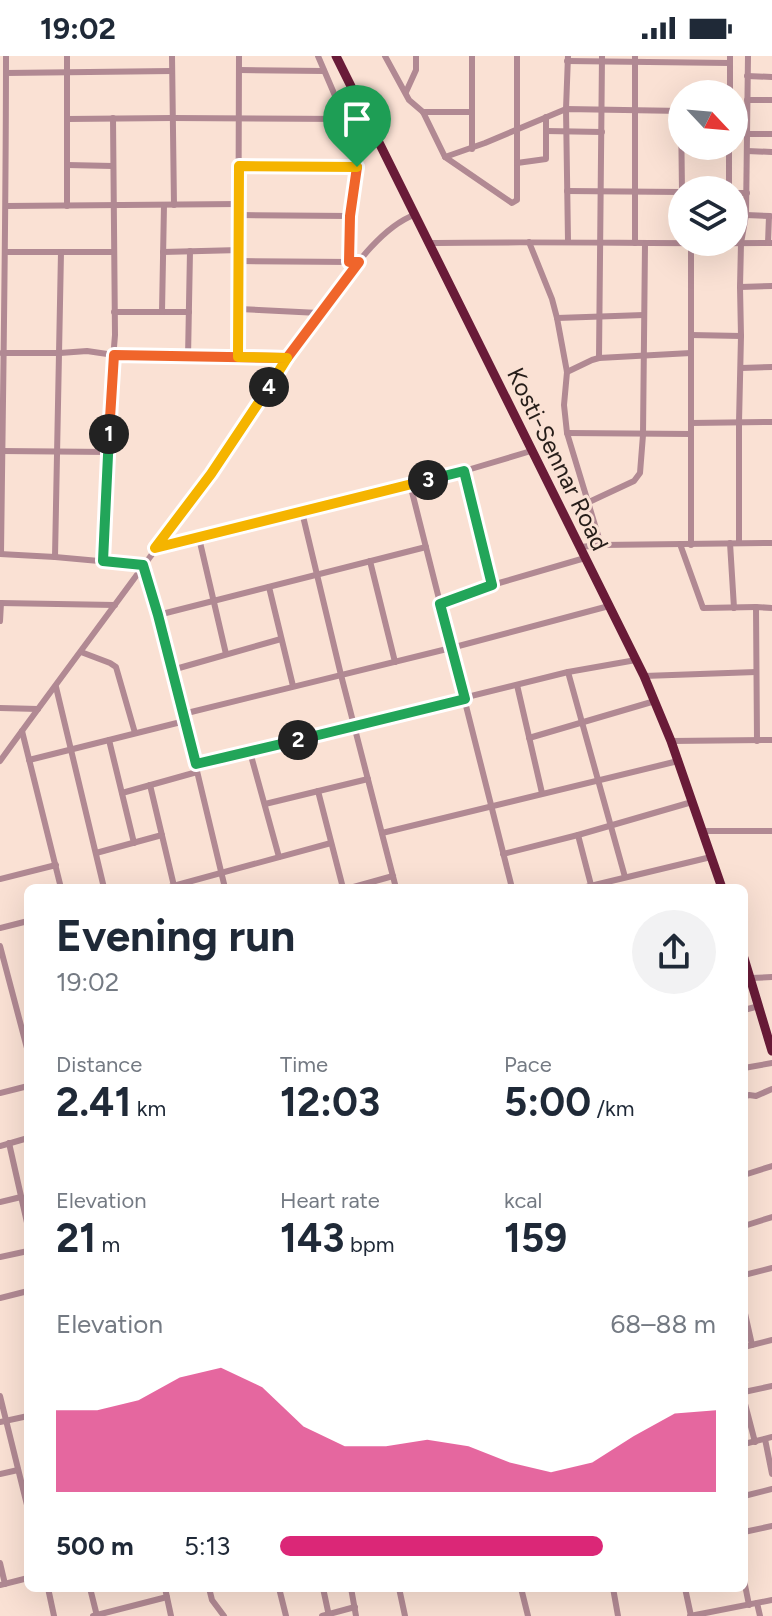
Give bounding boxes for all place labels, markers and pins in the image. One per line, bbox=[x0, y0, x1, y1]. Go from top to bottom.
pin bbox=[323, 85, 391, 167]
pin: 4 bbox=[249, 367, 289, 407]
pin: 1 bbox=[89, 414, 129, 454]
pin: 3 bbox=[408, 460, 448, 500]
pin: 2 bbox=[278, 720, 318, 760]

